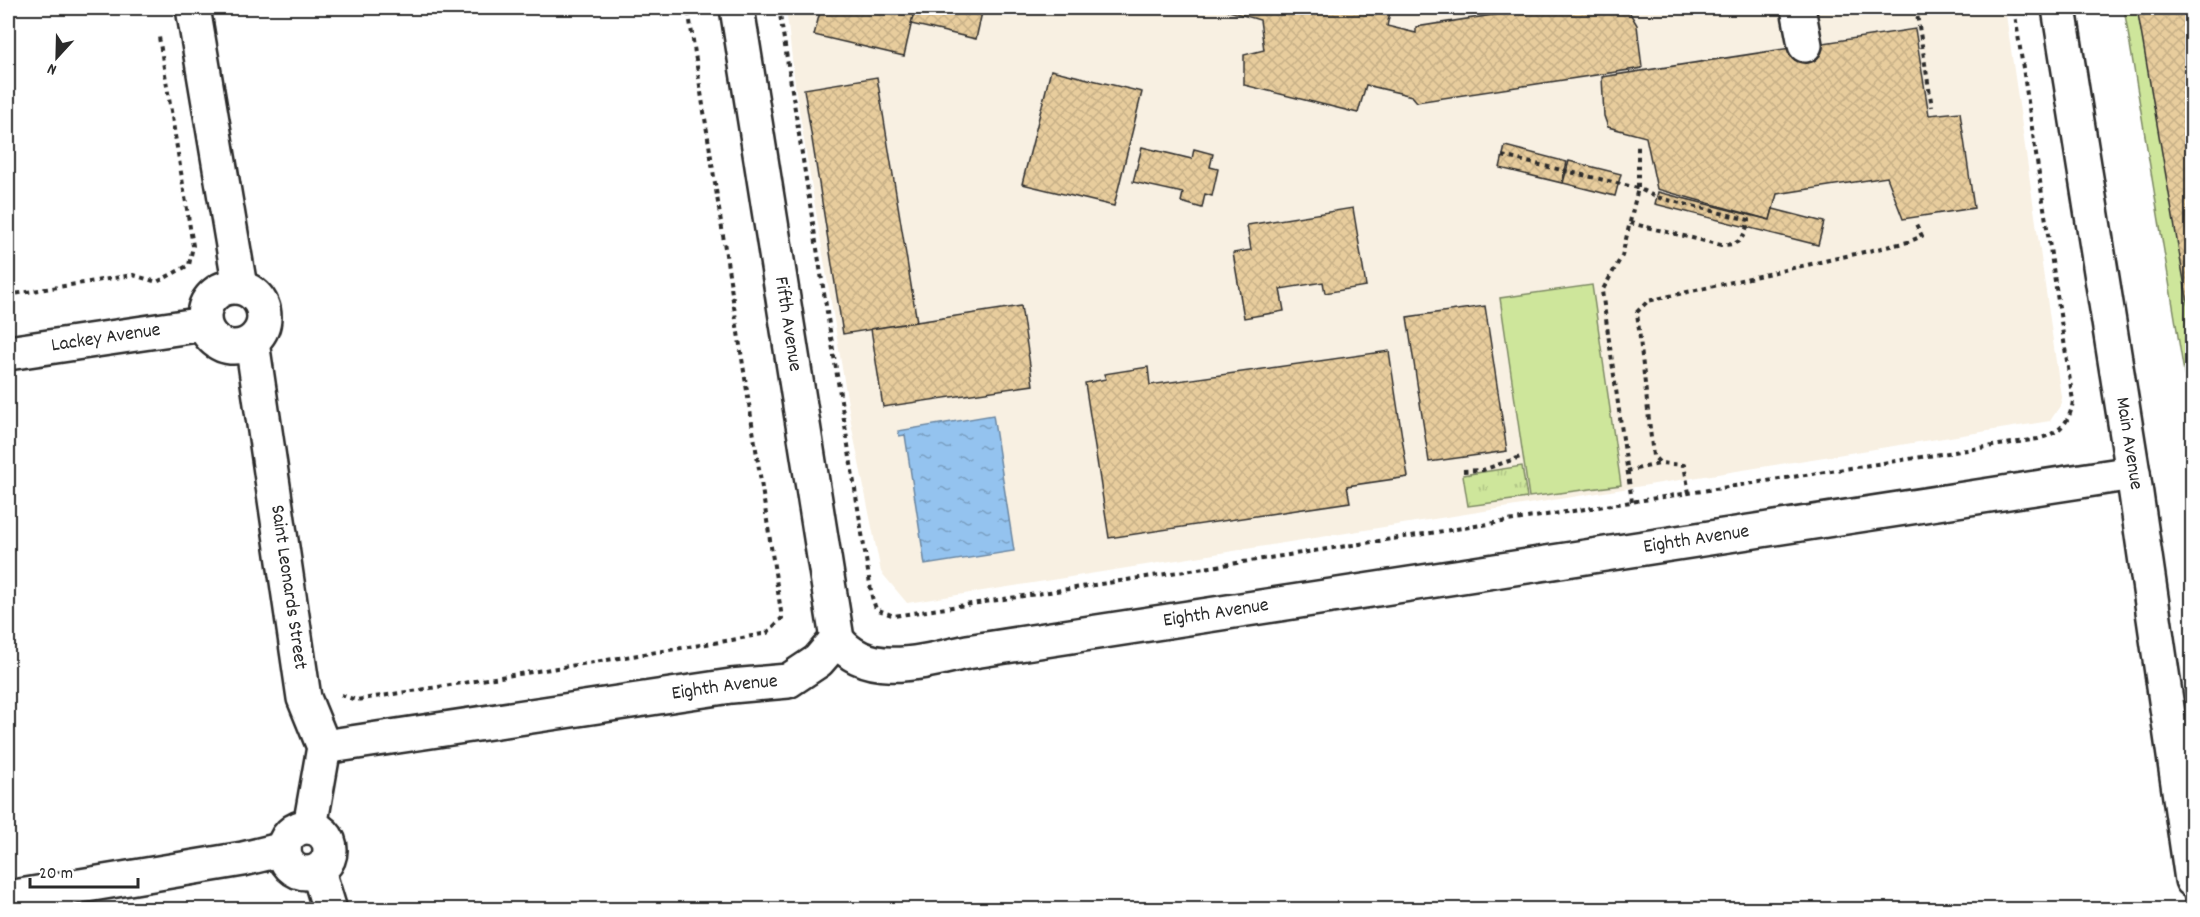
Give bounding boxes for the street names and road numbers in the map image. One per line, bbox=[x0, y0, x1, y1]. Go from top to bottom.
street label: Fifth Avenue bbox=[766, 275, 808, 374]
street label: Lackey Avenue bbox=[49, 317, 163, 360]
street label: Main Avenue bbox=[2107, 395, 2149, 492]
street label: Saint Leonards Street bbox=[262, 503, 314, 672]
street label: Eighth Avenue bbox=[1642, 518, 1751, 562]
street label: Eighth Avenue bbox=[1161, 592, 1271, 636]
street label: Eighth Avenue bbox=[670, 668, 779, 709]

